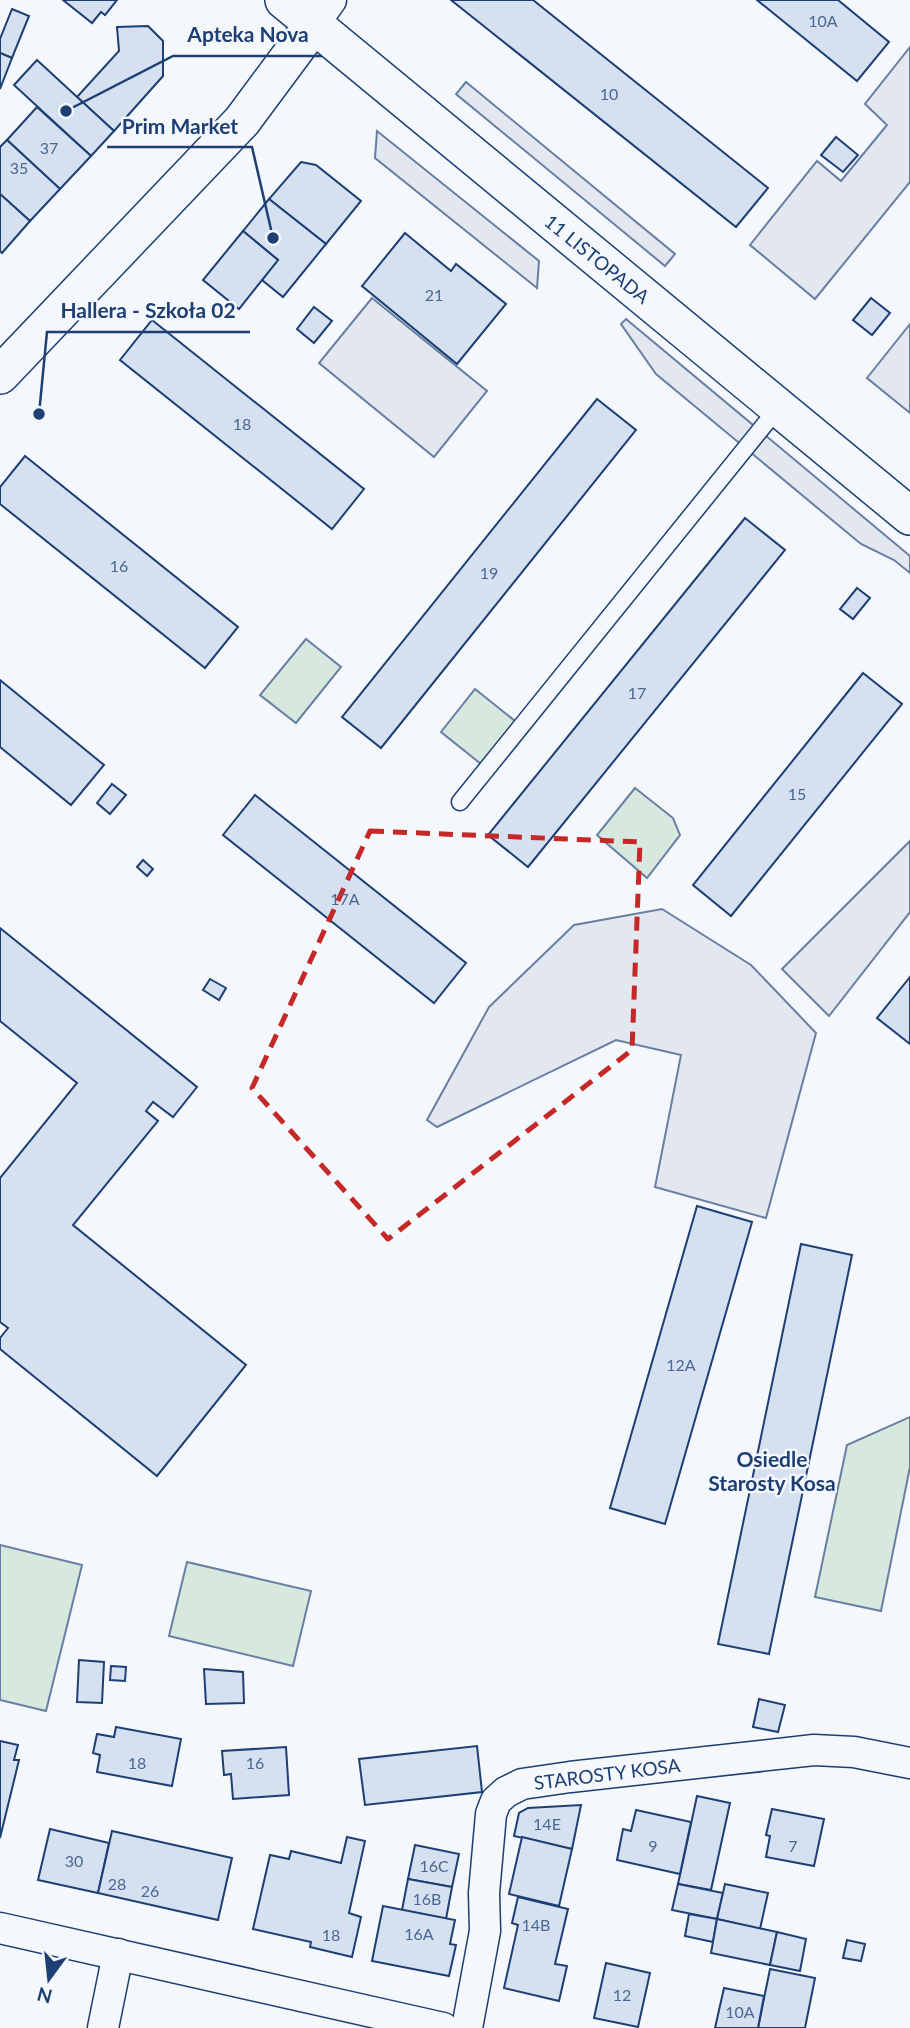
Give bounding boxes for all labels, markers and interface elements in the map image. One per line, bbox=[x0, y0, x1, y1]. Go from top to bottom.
house number: 10A bbox=[808, 11, 838, 30]
callout: Apteka Nova bbox=[173, 14, 322, 56]
text: Apteka Nova bbox=[186, 21, 309, 46]
house number: 10 bbox=[600, 84, 618, 103]
callout: Prim Market bbox=[107, 105, 252, 147]
text: Prim Market bbox=[122, 113, 238, 138]
house number: 37 bbox=[40, 138, 58, 157]
house number: 35 bbox=[10, 158, 28, 177]
street label: 11 LISTOPADA bbox=[540, 209, 655, 308]
house number: 21 bbox=[425, 285, 443, 304]
callout: Hallera - Szkoła 02 bbox=[47, 290, 250, 332]
text: Hallera - Szkoła 02 bbox=[60, 297, 236, 322]
house number: 18 bbox=[233, 414, 251, 433]
house number: 16 bbox=[110, 556, 128, 575]
house number: 19 bbox=[480, 563, 498, 582]
house number: 17 bbox=[628, 683, 646, 702]
house number: 15 bbox=[788, 784, 806, 803]
house number: 17A bbox=[330, 889, 360, 908]
house number: 12A bbox=[666, 1355, 696, 1374]
district label: Osiedle Starosty Kosa bbox=[708, 1446, 836, 1495]
house number: 18 bbox=[128, 1753, 146, 1772]
house number: 16 bbox=[246, 1753, 264, 1772]
street label: STAROSTY KOSA bbox=[532, 1753, 682, 1794]
house number: 14E bbox=[533, 1814, 561, 1833]
house number: 9 bbox=[648, 1836, 658, 1855]
house number: 7 bbox=[788, 1836, 798, 1855]
house number: 30 bbox=[65, 1851, 83, 1870]
house number: 16C bbox=[419, 1856, 449, 1875]
house number: 28 bbox=[108, 1874, 126, 1893]
house number: 26 bbox=[141, 1881, 159, 1900]
house number: 16B bbox=[413, 1889, 441, 1908]
house number: 14B bbox=[522, 1915, 550, 1934]
house number: 16A bbox=[404, 1924, 434, 1943]
house number: 18 bbox=[322, 1925, 340, 1944]
north arrow bbox=[14, 1944, 84, 2014]
text: N bbox=[34, 1983, 55, 2009]
house number: 12 bbox=[613, 1985, 631, 2004]
house number: 10A bbox=[725, 2002, 755, 2021]

